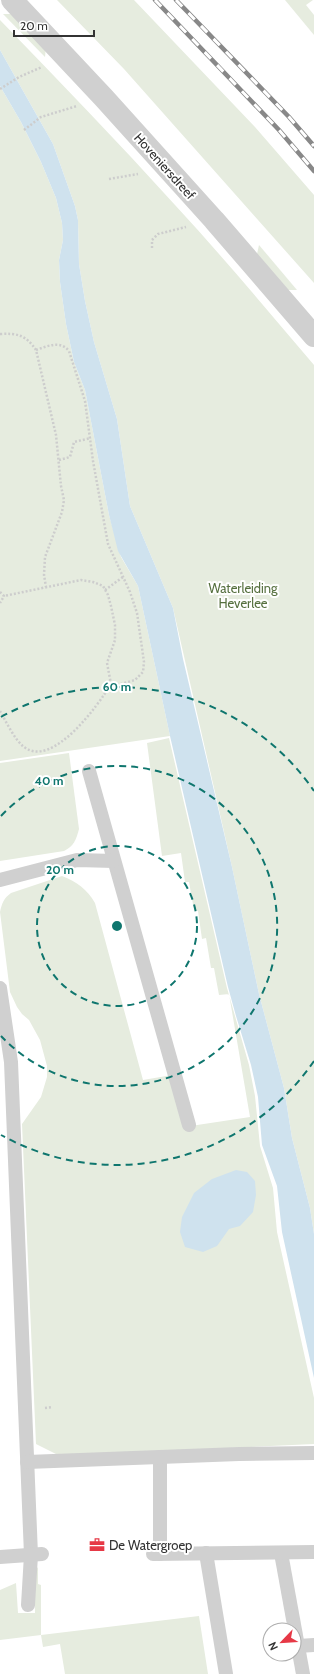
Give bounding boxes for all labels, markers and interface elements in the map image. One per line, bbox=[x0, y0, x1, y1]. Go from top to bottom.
scale bar bbox=[14, 12, 94, 38]
text: 20 m bbox=[20, 18, 48, 33]
street label: Hoveniersdreef bbox=[131, 129, 199, 203]
park label: Waterleiding Heverlee bbox=[208, 580, 278, 611]
text: 60 m bbox=[103, 679, 131, 694]
text: 40 m bbox=[34, 773, 64, 788]
text: 20 m bbox=[46, 862, 74, 877]
centre of rings bbox=[110, 919, 124, 933]
office icon: De Watergroep bbox=[88, 1536, 106, 1554]
place label: De Watergroep bbox=[109, 1537, 192, 1553]
north arrow bbox=[262, 1622, 302, 1662]
text: N bbox=[265, 1640, 281, 1653]

